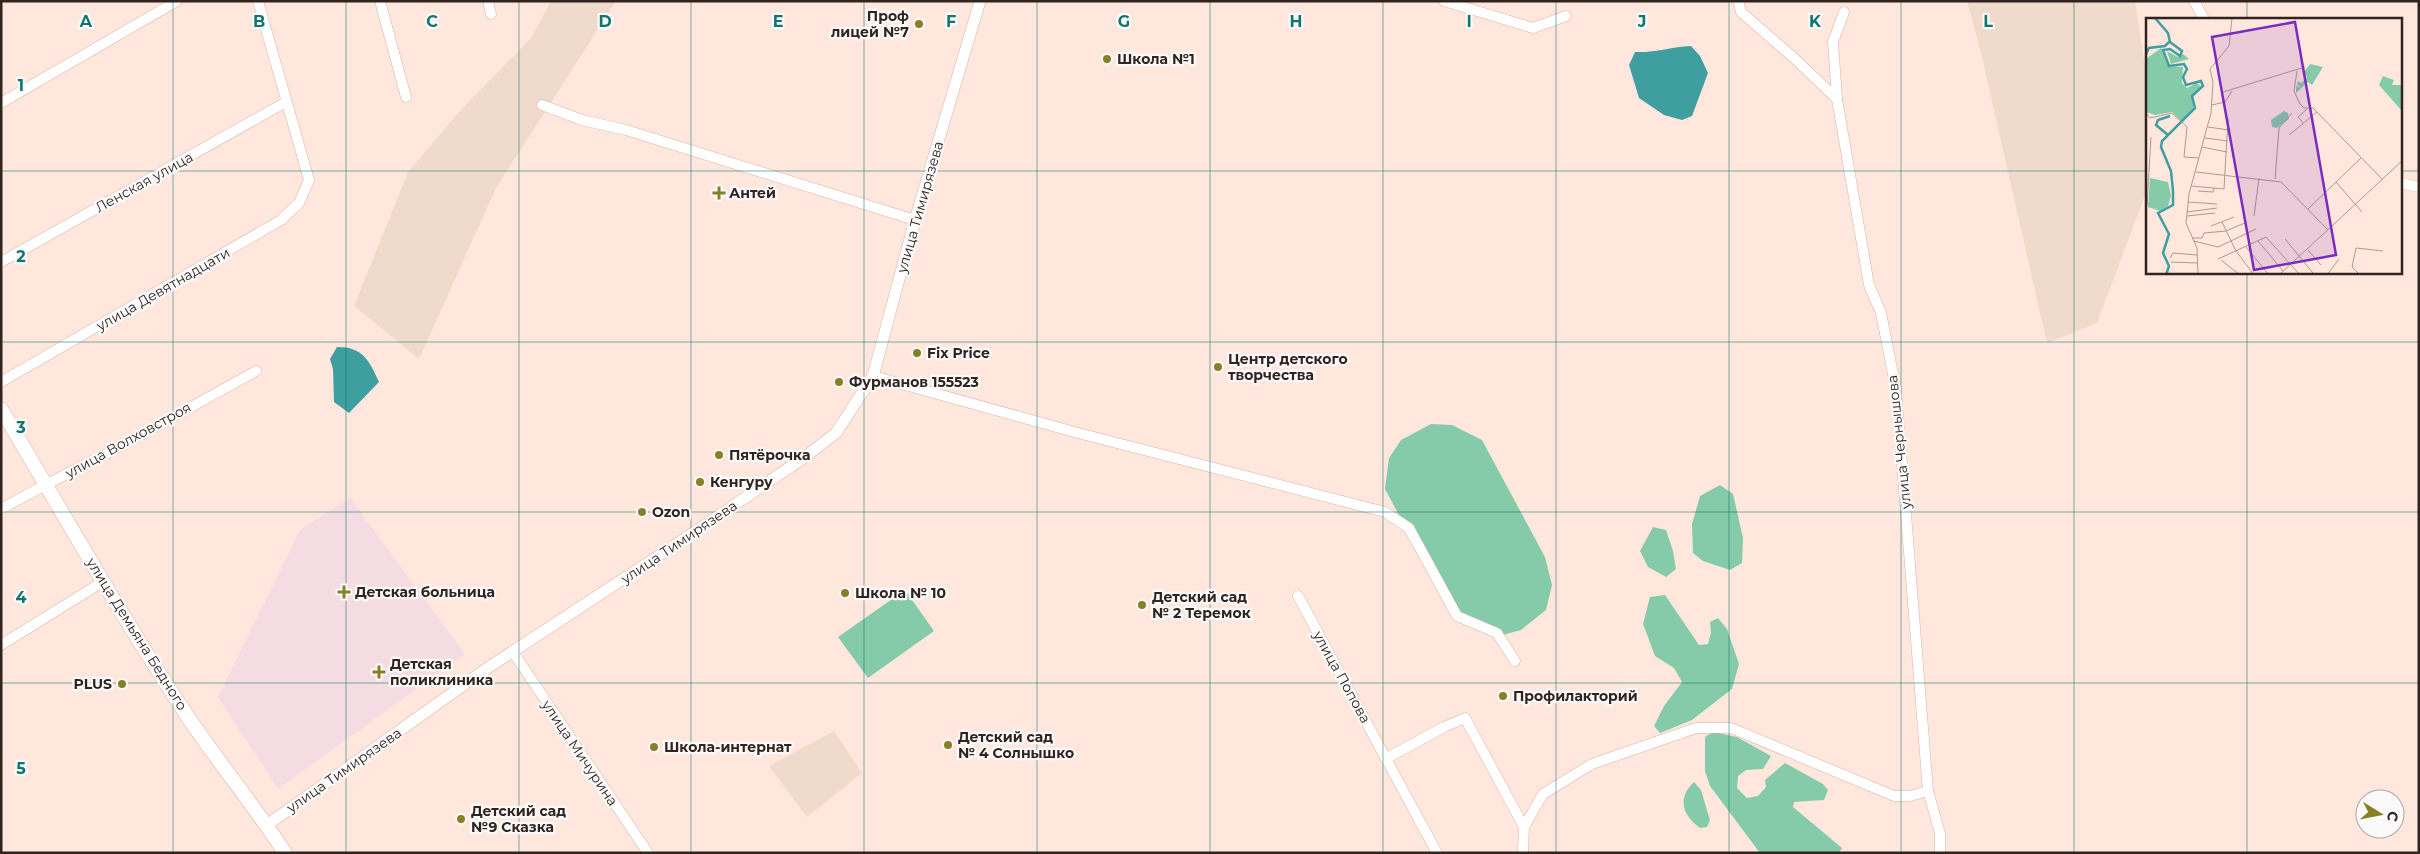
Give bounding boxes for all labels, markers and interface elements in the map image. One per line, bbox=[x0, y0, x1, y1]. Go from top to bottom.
place label: Проф лицей №7 bbox=[831, 7, 909, 41]
text: A bbox=[79, 12, 93, 31]
text: B bbox=[253, 12, 265, 31]
text: C bbox=[426, 12, 438, 31]
text: D bbox=[598, 12, 612, 31]
text: E bbox=[773, 12, 783, 31]
text: F bbox=[946, 12, 956, 31]
text: G bbox=[1118, 12, 1130, 31]
text: H bbox=[1290, 12, 1302, 31]
text: I bbox=[1466, 12, 1472, 31]
text: J bbox=[1637, 12, 1646, 31]
text: K bbox=[1809, 12, 1822, 31]
text: L bbox=[1983, 12, 1993, 31]
marker: Проф лицей №7 bbox=[913, 18, 925, 30]
inset map bbox=[2146, 18, 2402, 274]
place label: Школа №1 bbox=[1117, 50, 1195, 68]
marker: Школа №1 bbox=[1101, 53, 1113, 65]
text: 1 bbox=[18, 76, 24, 95]
street label: улица Тимирязева bbox=[892, 139, 947, 276]
street label: Ленская улица bbox=[92, 148, 196, 216]
place label: Антей bbox=[729, 184, 776, 202]
marker: Антей bbox=[713, 187, 725, 199]
street label: улица Девятнадцати bbox=[92, 243, 233, 335]
text: 2 bbox=[16, 247, 26, 266]
place label: Fix Price bbox=[927, 344, 990, 362]
marker: Fix Price bbox=[911, 347, 923, 359]
place label: Центр детского творчества bbox=[1228, 350, 1348, 384]
marker: Центр детского творчества bbox=[1212, 361, 1224, 373]
place label: Фурманов 155523 bbox=[849, 373, 979, 391]
street label: улица Чернышова bbox=[1883, 374, 1915, 511]
marker: Фурманов 155523 bbox=[833, 376, 845, 388]
street label: улица Волховстроя bbox=[61, 398, 194, 483]
text: 3 bbox=[15, 418, 26, 437]
place label: Пятёрочка bbox=[729, 446, 810, 464]
marker: Пятёрочка bbox=[713, 449, 725, 461]
place label: Кенгуру bbox=[710, 473, 773, 491]
marker: Кенгуру bbox=[694, 476, 706, 488]
street label: улица Тимирязева bbox=[617, 496, 741, 588]
place label: Ozon bbox=[652, 503, 690, 521]
marker: Ozon bbox=[636, 506, 648, 518]
street label: улица Демьяна Бедного bbox=[82, 554, 191, 714]
place label: Детская больница bbox=[355, 583, 495, 601]
place label: Школа № 10 bbox=[855, 584, 946, 602]
marker: Детская больница bbox=[337, 585, 351, 599]
marker: Школа № 10 bbox=[839, 587, 851, 599]
text: 4 bbox=[15, 588, 27, 607]
place label: Детский сад № 2 Теремок bbox=[1152, 588, 1251, 622]
marker: Детский сад № 2 Теремок bbox=[1136, 599, 1148, 611]
street label: улица Попова bbox=[1309, 627, 1375, 726]
place label: Детская поликлиника bbox=[390, 655, 493, 689]
marker: Детская поликлиника bbox=[372, 665, 386, 679]
place label: PLUS bbox=[74, 675, 112, 693]
marker: PLUS bbox=[116, 678, 128, 690]
place label: Профилакторий bbox=[1513, 687, 1638, 705]
marker: Профилакторий bbox=[1497, 690, 1509, 702]
street label: улица Мичурина bbox=[537, 696, 622, 809]
street label: улица Тимирязева bbox=[282, 724, 405, 817]
place label: Детский сад № 4 Солнышко bbox=[958, 728, 1074, 762]
place label: Школа-интернат bbox=[664, 738, 792, 756]
marker: Детский сад № 4 Солнышко bbox=[942, 739, 954, 751]
marker: Школа-интернат bbox=[648, 741, 660, 753]
text: 5 bbox=[16, 759, 26, 778]
north arrow bbox=[2355, 789, 2405, 839]
place label: Детский сад №9 Сказка bbox=[471, 802, 566, 836]
text: С bbox=[2383, 810, 2403, 823]
marker: Детский сад №9 Сказка bbox=[455, 813, 467, 825]

